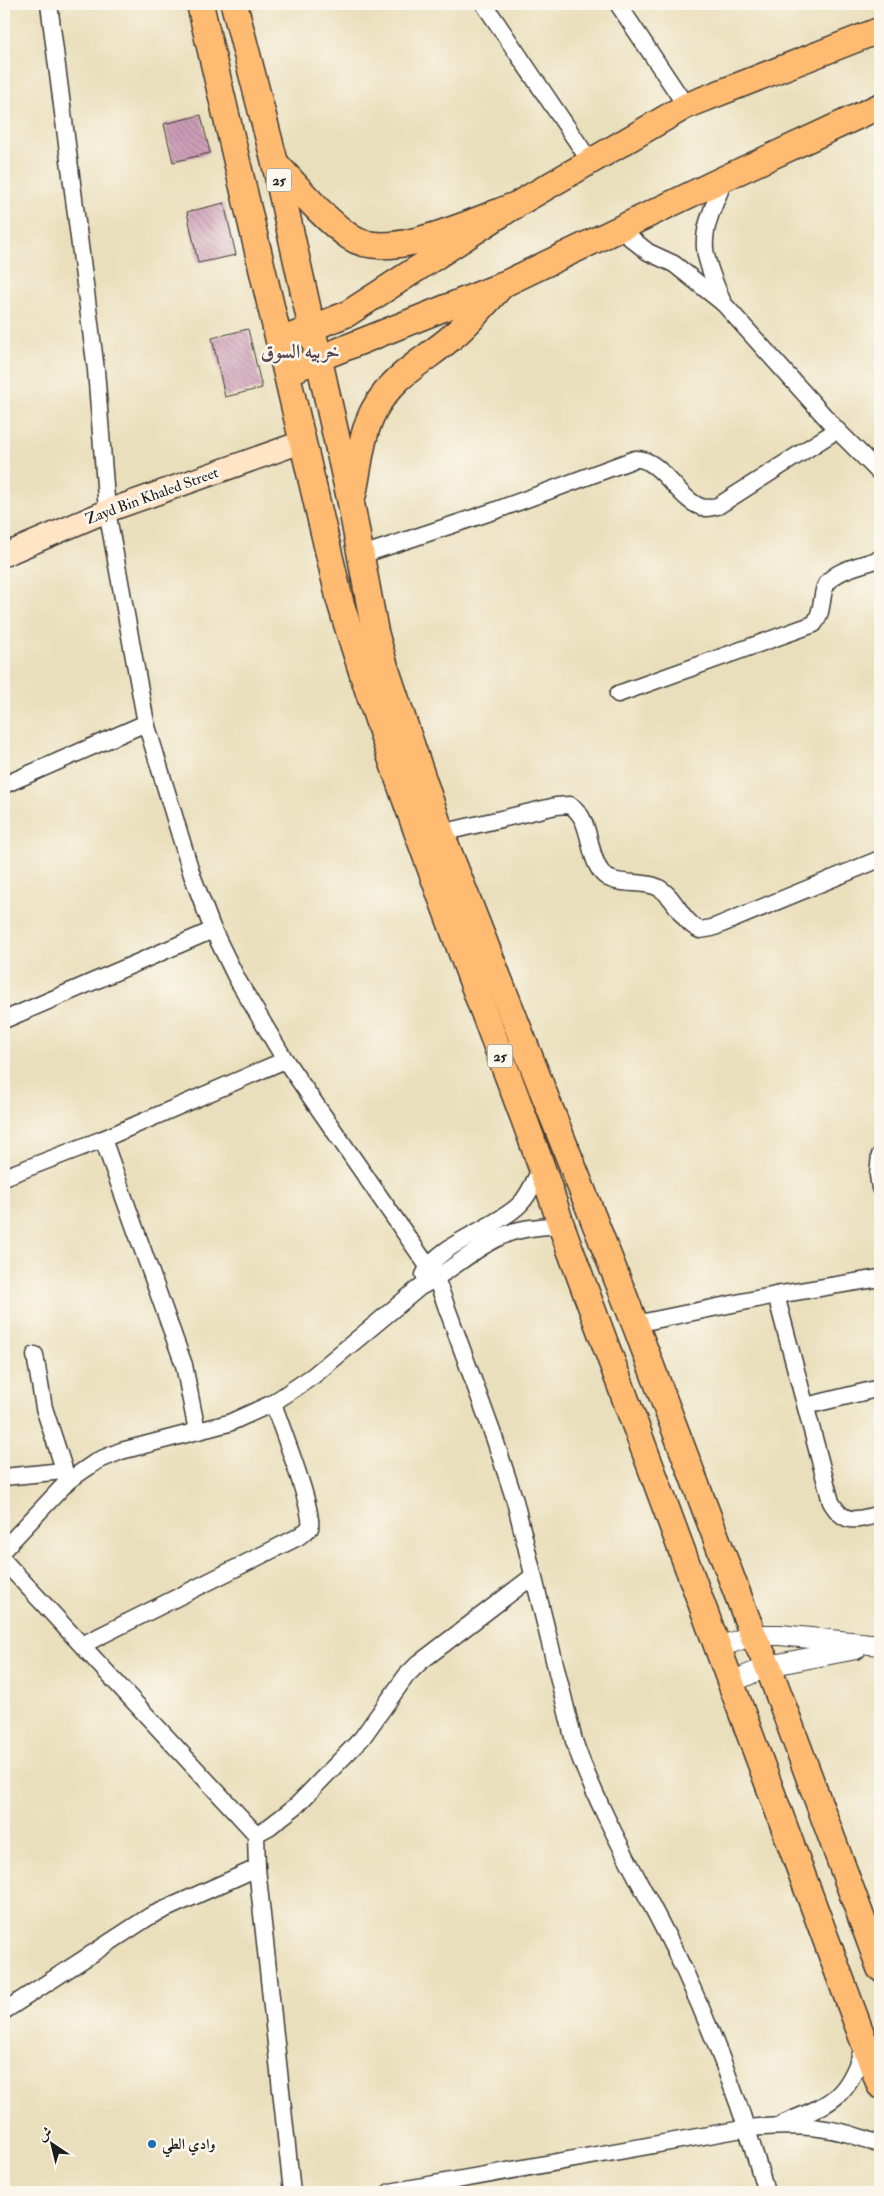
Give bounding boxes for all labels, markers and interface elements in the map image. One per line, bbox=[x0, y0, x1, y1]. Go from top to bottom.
road number: 25 bbox=[266, 168, 292, 192]
district label: خربیه السوق bbox=[260, 339, 340, 364]
street label: Zayd Bin Khaled Street bbox=[83, 463, 221, 529]
road number: 25 bbox=[488, 1044, 512, 1068]
north arrow bbox=[28, 2118, 78, 2168]
text: ش bbox=[34, 2123, 55, 2145]
place label: وادي الطي bbox=[162, 2135, 216, 2158]
marker: وادي الطي bbox=[146, 2138, 158, 2150]

